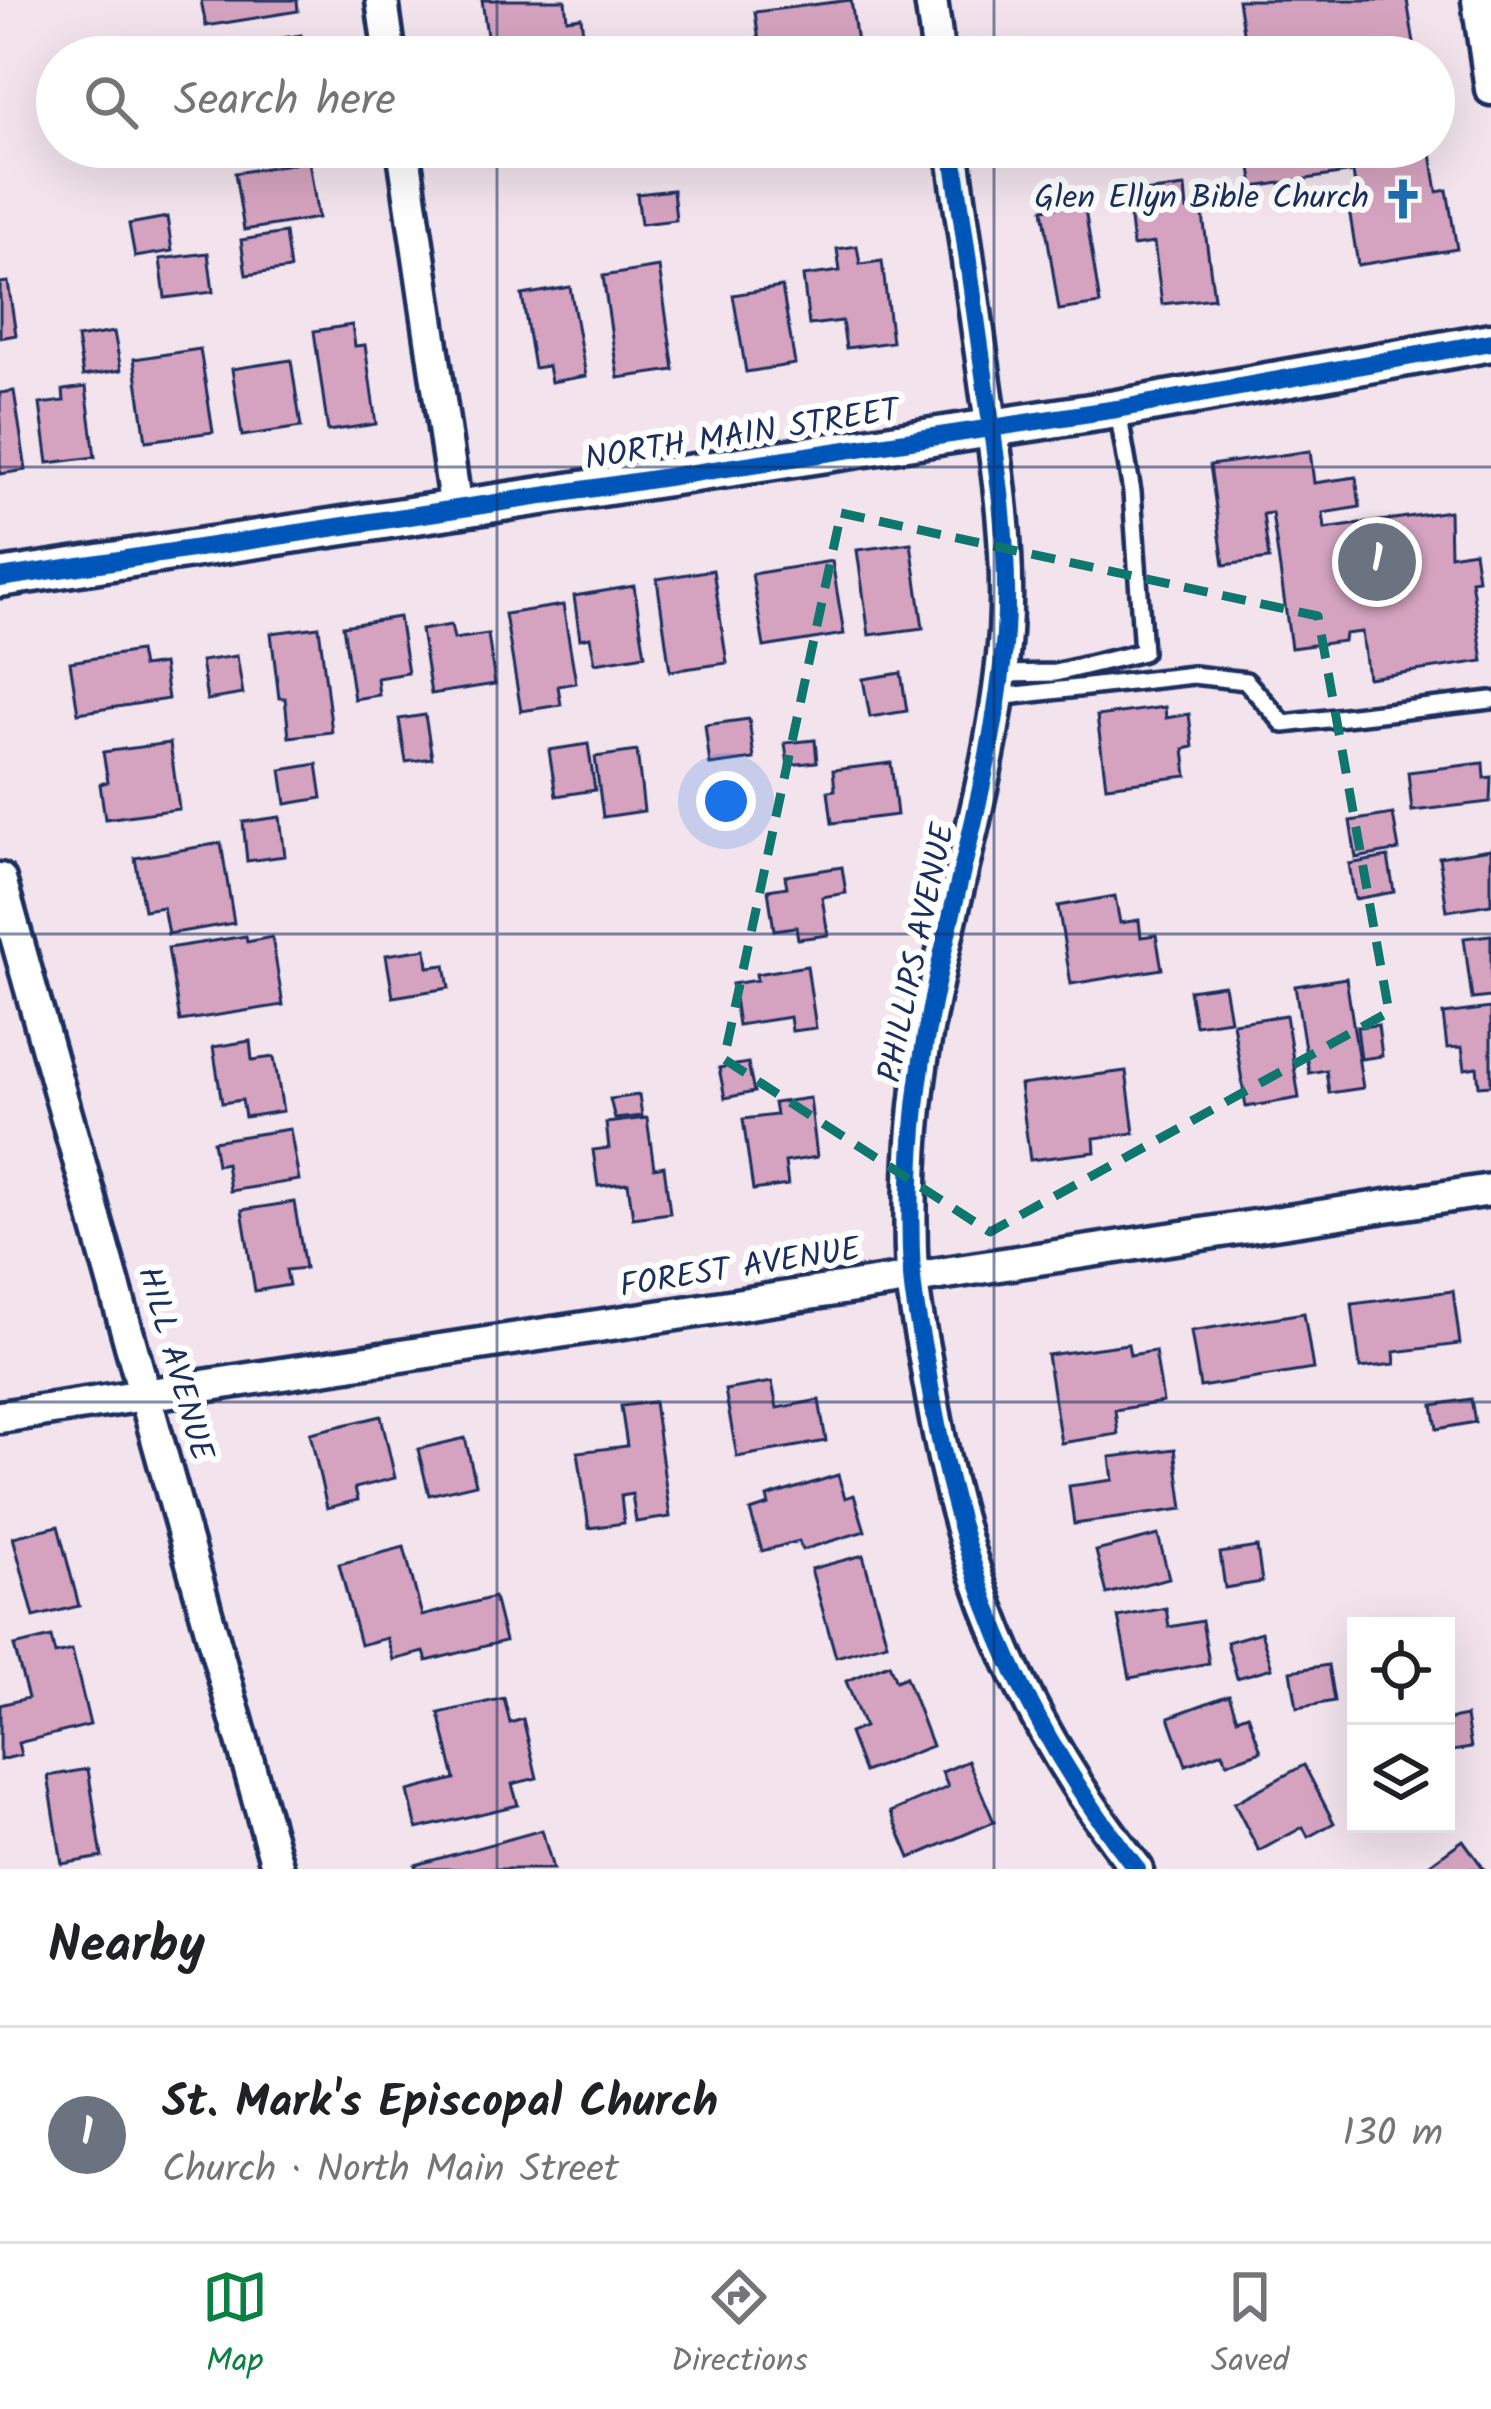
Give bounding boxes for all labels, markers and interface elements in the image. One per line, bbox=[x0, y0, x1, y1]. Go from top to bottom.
search box bbox=[36, 36, 1455, 168]
text: Search here bbox=[174, 66, 396, 138]
icon: search bbox=[78, 69, 144, 135]
place label: Glen Ellyn Bible Church bbox=[1034, 173, 1369, 226]
church icon: Glen Ellyn Bible Church bbox=[1380, 176, 1426, 222]
street label: NORTH MAIN STREET bbox=[581, 385, 905, 487]
pin: 1 bbox=[1338, 517, 1416, 607]
your location bbox=[696, 771, 756, 831]
street label: PHILLIPS AVENUE bbox=[865, 818, 971, 1087]
street label: FOREST AVENUE bbox=[616, 1224, 865, 1314]
street label: HILL AVENUE bbox=[121, 1261, 227, 1468]
map controls bbox=[1347, 1617, 1455, 1833]
button: locate bbox=[1347, 1617, 1455, 1725]
button: layers bbox=[1347, 1725, 1455, 1833]
text: Nearby bbox=[48, 1907, 205, 1988]
text: St. Mark's Episcopal Church bbox=[162, 2068, 718, 2140]
text: 1 bbox=[81, 2104, 93, 2166]
text: 130 m bbox=[1342, 2104, 1443, 2166]
text: Church · North Main Street bbox=[162, 2140, 619, 2202]
tab: Map bbox=[202, 2264, 268, 2389]
tab: Directions bbox=[671, 2264, 808, 2389]
tab: Saved bbox=[1211, 2264, 1289, 2389]

